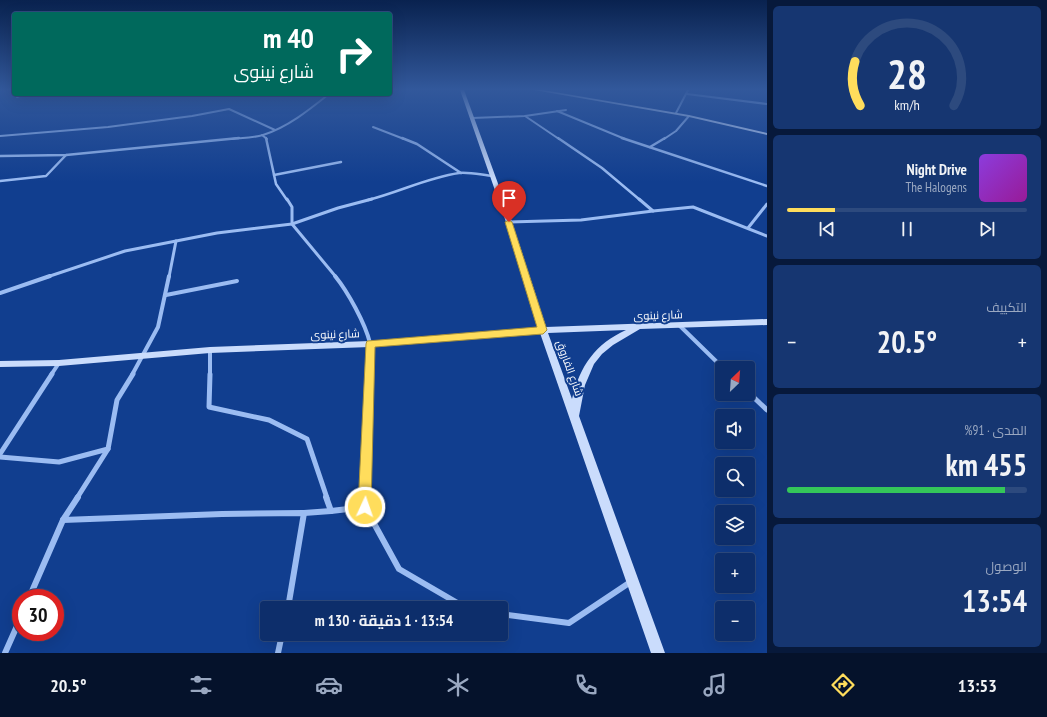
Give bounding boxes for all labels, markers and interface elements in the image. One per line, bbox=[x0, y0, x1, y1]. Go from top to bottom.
text: 40 m bbox=[263, 19, 314, 56]
icon: right bbox=[328, 28, 380, 80]
text: 28 bbox=[887, 47, 927, 100]
text: شارع نينوى bbox=[233, 60, 314, 83]
text: km/h bbox=[894, 94, 920, 113]
text: Night Drive bbox=[907, 160, 967, 179]
text: The Halogens bbox=[905, 179, 967, 196]
pin bbox=[492, 181, 526, 222]
icon: arrive bbox=[498, 187, 520, 209]
icon: previous bbox=[816, 218, 838, 240]
icon: pause bbox=[896, 218, 918, 240]
icon: next bbox=[976, 218, 998, 240]
text: التكييف bbox=[986, 299, 1027, 316]
street label: شارع نينوى bbox=[633, 307, 683, 324]
text: 20.5° bbox=[877, 322, 937, 361]
street label: شارع نينوى bbox=[310, 326, 360, 343]
text: − bbox=[787, 328, 796, 356]
text: + bbox=[1018, 328, 1027, 356]
street label: شارع الفاروق bbox=[553, 338, 587, 398]
north arrow bbox=[715, 361, 755, 401]
map controls bbox=[715, 361, 755, 641]
button: sound bbox=[715, 409, 755, 449]
text: المدى · 91% bbox=[964, 422, 1027, 439]
text: 455 km bbox=[946, 445, 1027, 484]
button: search bbox=[715, 457, 755, 497]
position arrow bbox=[344, 486, 386, 528]
button: layers bbox=[715, 505, 755, 545]
button: + bbox=[715, 553, 755, 593]
text: الوصول bbox=[986, 558, 1027, 575]
text: 13:54 bbox=[962, 581, 1027, 620]
speed limit sign: 30 bbox=[12, 589, 64, 641]
button: − bbox=[715, 601, 755, 641]
text: 13:54 · 1 دقيقة · 130 m bbox=[315, 611, 453, 630]
icon: filters bbox=[187, 671, 215, 699]
icon: car bbox=[315, 671, 343, 699]
icon: climate bbox=[444, 671, 472, 699]
icon: phone bbox=[572, 671, 600, 699]
icon: music bbox=[701, 671, 729, 699]
icon: directions bbox=[829, 671, 857, 699]
text: 20.5° bbox=[50, 674, 86, 697]
text: 13:53 bbox=[958, 674, 997, 697]

